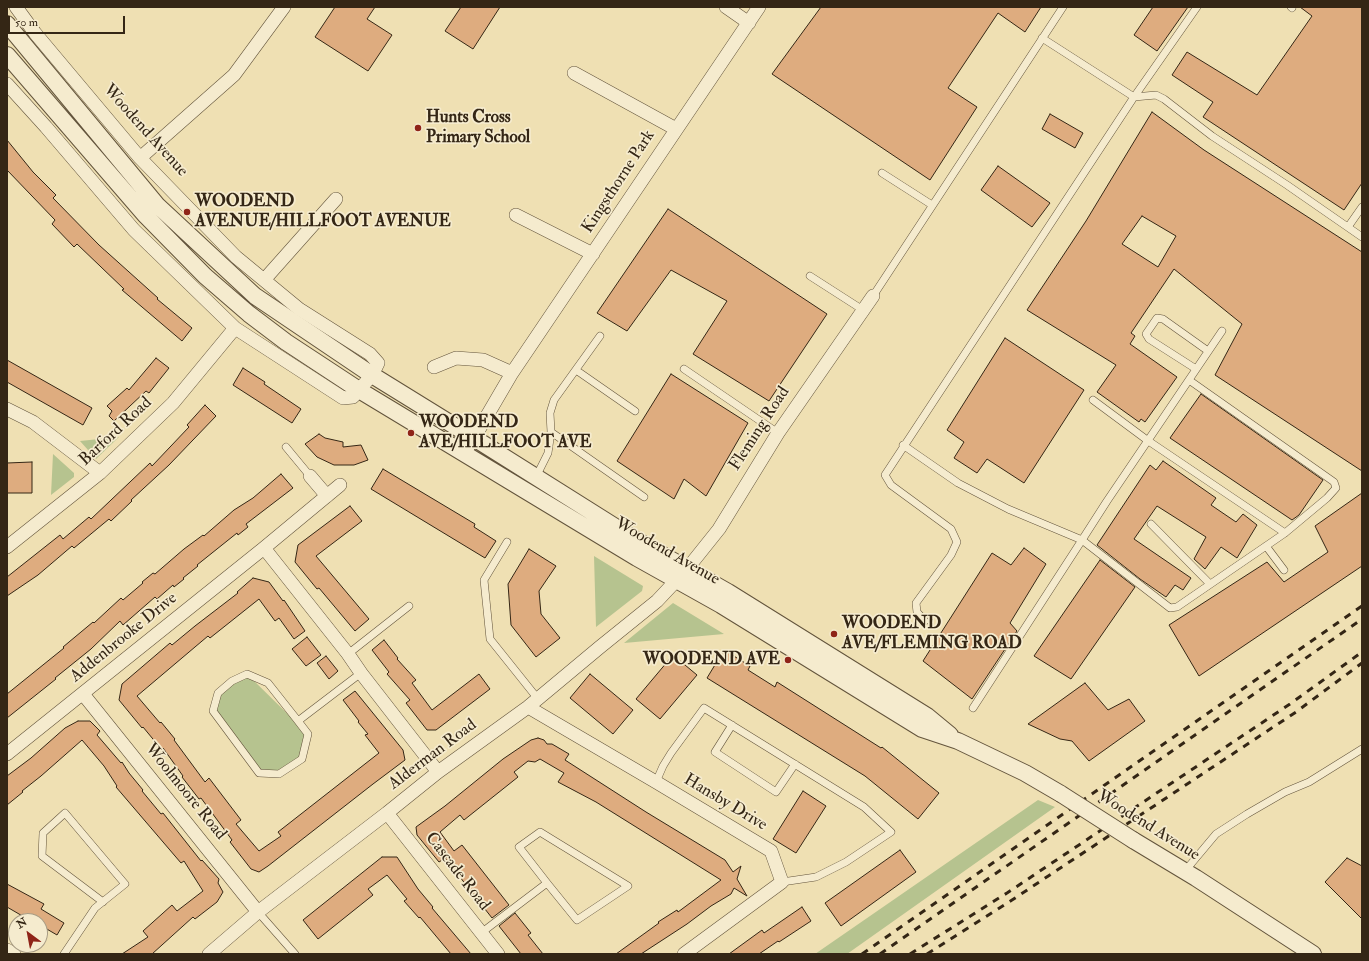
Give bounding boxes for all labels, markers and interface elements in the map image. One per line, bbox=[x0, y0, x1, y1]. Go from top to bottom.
scale bar bbox=[10, 8, 127, 34]
text: 50 m bbox=[15, 15, 38, 30]
street label: Woodend Avenue bbox=[98, 81, 192, 181]
place label: Hunts Cross Primary School bbox=[426, 108, 530, 148]
marker: Hunts Cross Primary School bbox=[413, 123, 423, 133]
street label: Kingsthorne Park bbox=[578, 127, 660, 237]
place label: WOODEND AVENUE/HILLFOOT AVENUE bbox=[195, 192, 451, 232]
marker: WOODEND AVENUE/HILLFOOT AVENUE bbox=[182, 207, 192, 217]
street label: Fleming Road bbox=[725, 383, 795, 475]
street label: Barford Road bbox=[75, 393, 157, 471]
place label: WOODEND AVE/HILLFOOT AVE bbox=[419, 413, 591, 453]
marker: WOODEND AVE/HILLFOOT AVE bbox=[406, 428, 416, 438]
street label: Woodend Avenue bbox=[611, 514, 723, 590]
street label: Addenbrooke Drive bbox=[66, 589, 182, 687]
place label: WOODEND AVE/FLEMING ROAD bbox=[842, 614, 1022, 654]
marker: WOODEND AVE/FLEMING ROAD bbox=[829, 629, 839, 639]
place label: WOODEND AVE bbox=[643, 650, 780, 670]
marker: WOODEND AVE bbox=[783, 655, 793, 665]
street label: Alderman Road bbox=[385, 715, 481, 795]
street label: Woolmoore Road bbox=[140, 740, 230, 844]
street label: Hansby Drive bbox=[680, 770, 770, 836]
street label: Woodend Avenue bbox=[1093, 786, 1203, 866]
street label: Cascade Road bbox=[420, 829, 494, 915]
north arrow bbox=[8, 913, 48, 953]
text: N bbox=[14, 915, 30, 931]

